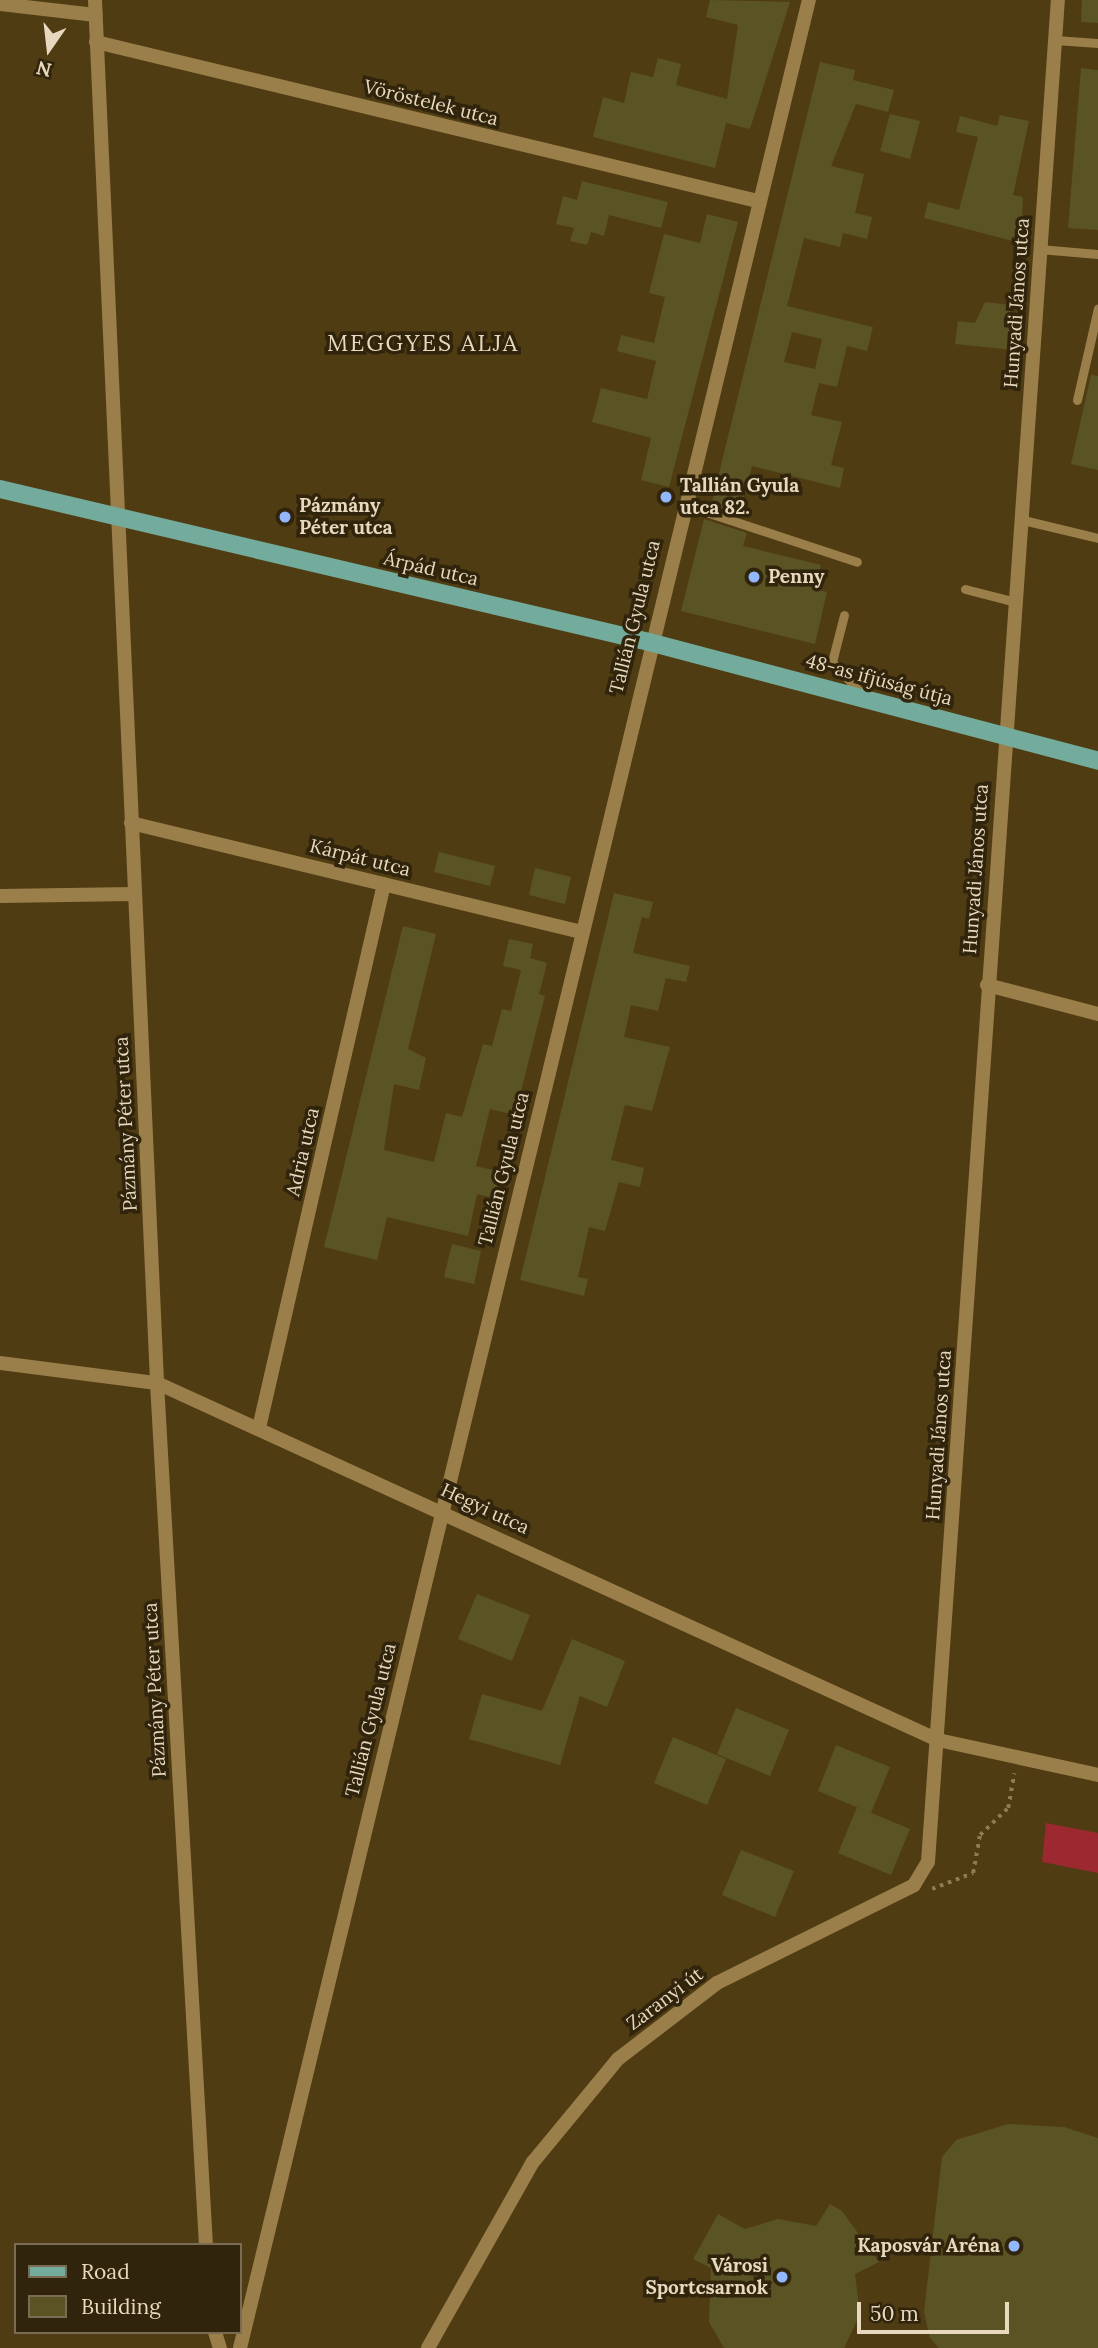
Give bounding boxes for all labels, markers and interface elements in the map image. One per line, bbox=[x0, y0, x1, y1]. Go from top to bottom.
north arrow bbox=[14, 14, 84, 84]
text: N bbox=[34, 56, 54, 83]
street label: Vöröstelek utca bbox=[361, 75, 501, 131]
street label: Hunyadi János utca bbox=[1000, 217, 1034, 389]
district label: MEGGYES ALJA bbox=[328, 329, 518, 357]
place label: Tallián Gyula utca 82. bbox=[680, 475, 799, 519]
marker: Tallián Gyula utca 82. bbox=[658, 489, 674, 505]
place label: Pázmány Péter utca bbox=[299, 495, 393, 539]
marker: Pázmány Péter utca bbox=[277, 509, 293, 525]
street label: Tallián Gyula utca bbox=[605, 538, 665, 696]
street label: Árpád utca bbox=[382, 547, 480, 591]
place label: Penny bbox=[768, 566, 824, 588]
marker: Penny bbox=[746, 569, 762, 585]
street label: 48-as ifjúság útja bbox=[803, 650, 955, 710]
street label: Hunyadi János utca bbox=[959, 783, 993, 955]
street label: Kárpát utca bbox=[307, 834, 413, 882]
street label: Pázmány Péter utca bbox=[110, 1036, 142, 1212]
street label: Tallián Gyula utca bbox=[474, 1090, 534, 1248]
street label: Adria utca bbox=[282, 1105, 324, 1199]
street label: Hunyadi János utca bbox=[922, 1349, 956, 1521]
street label: Hegyi utca bbox=[437, 1479, 533, 1539]
street label: Pázmány Péter utca bbox=[139, 1602, 171, 1778]
street label: Tallián Gyula utca bbox=[341, 1641, 401, 1799]
street label: Zaranyi út bbox=[622, 1963, 708, 2035]
place label: Kaposvár Aréna bbox=[857, 2235, 1000, 2257]
marker: Kaposvár Aréna bbox=[1006, 2238, 1022, 2254]
legend bbox=[14, 2243, 242, 2334]
place label: Városi Sportcsarnok bbox=[645, 2255, 768, 2299]
text: Road bbox=[81, 2258, 130, 2285]
marker: Városi Sportcsarnok bbox=[774, 2269, 790, 2285]
scale bar bbox=[860, 2288, 1012, 2332]
text: Building bbox=[81, 2293, 161, 2320]
text: 50 m bbox=[870, 2300, 919, 2327]

